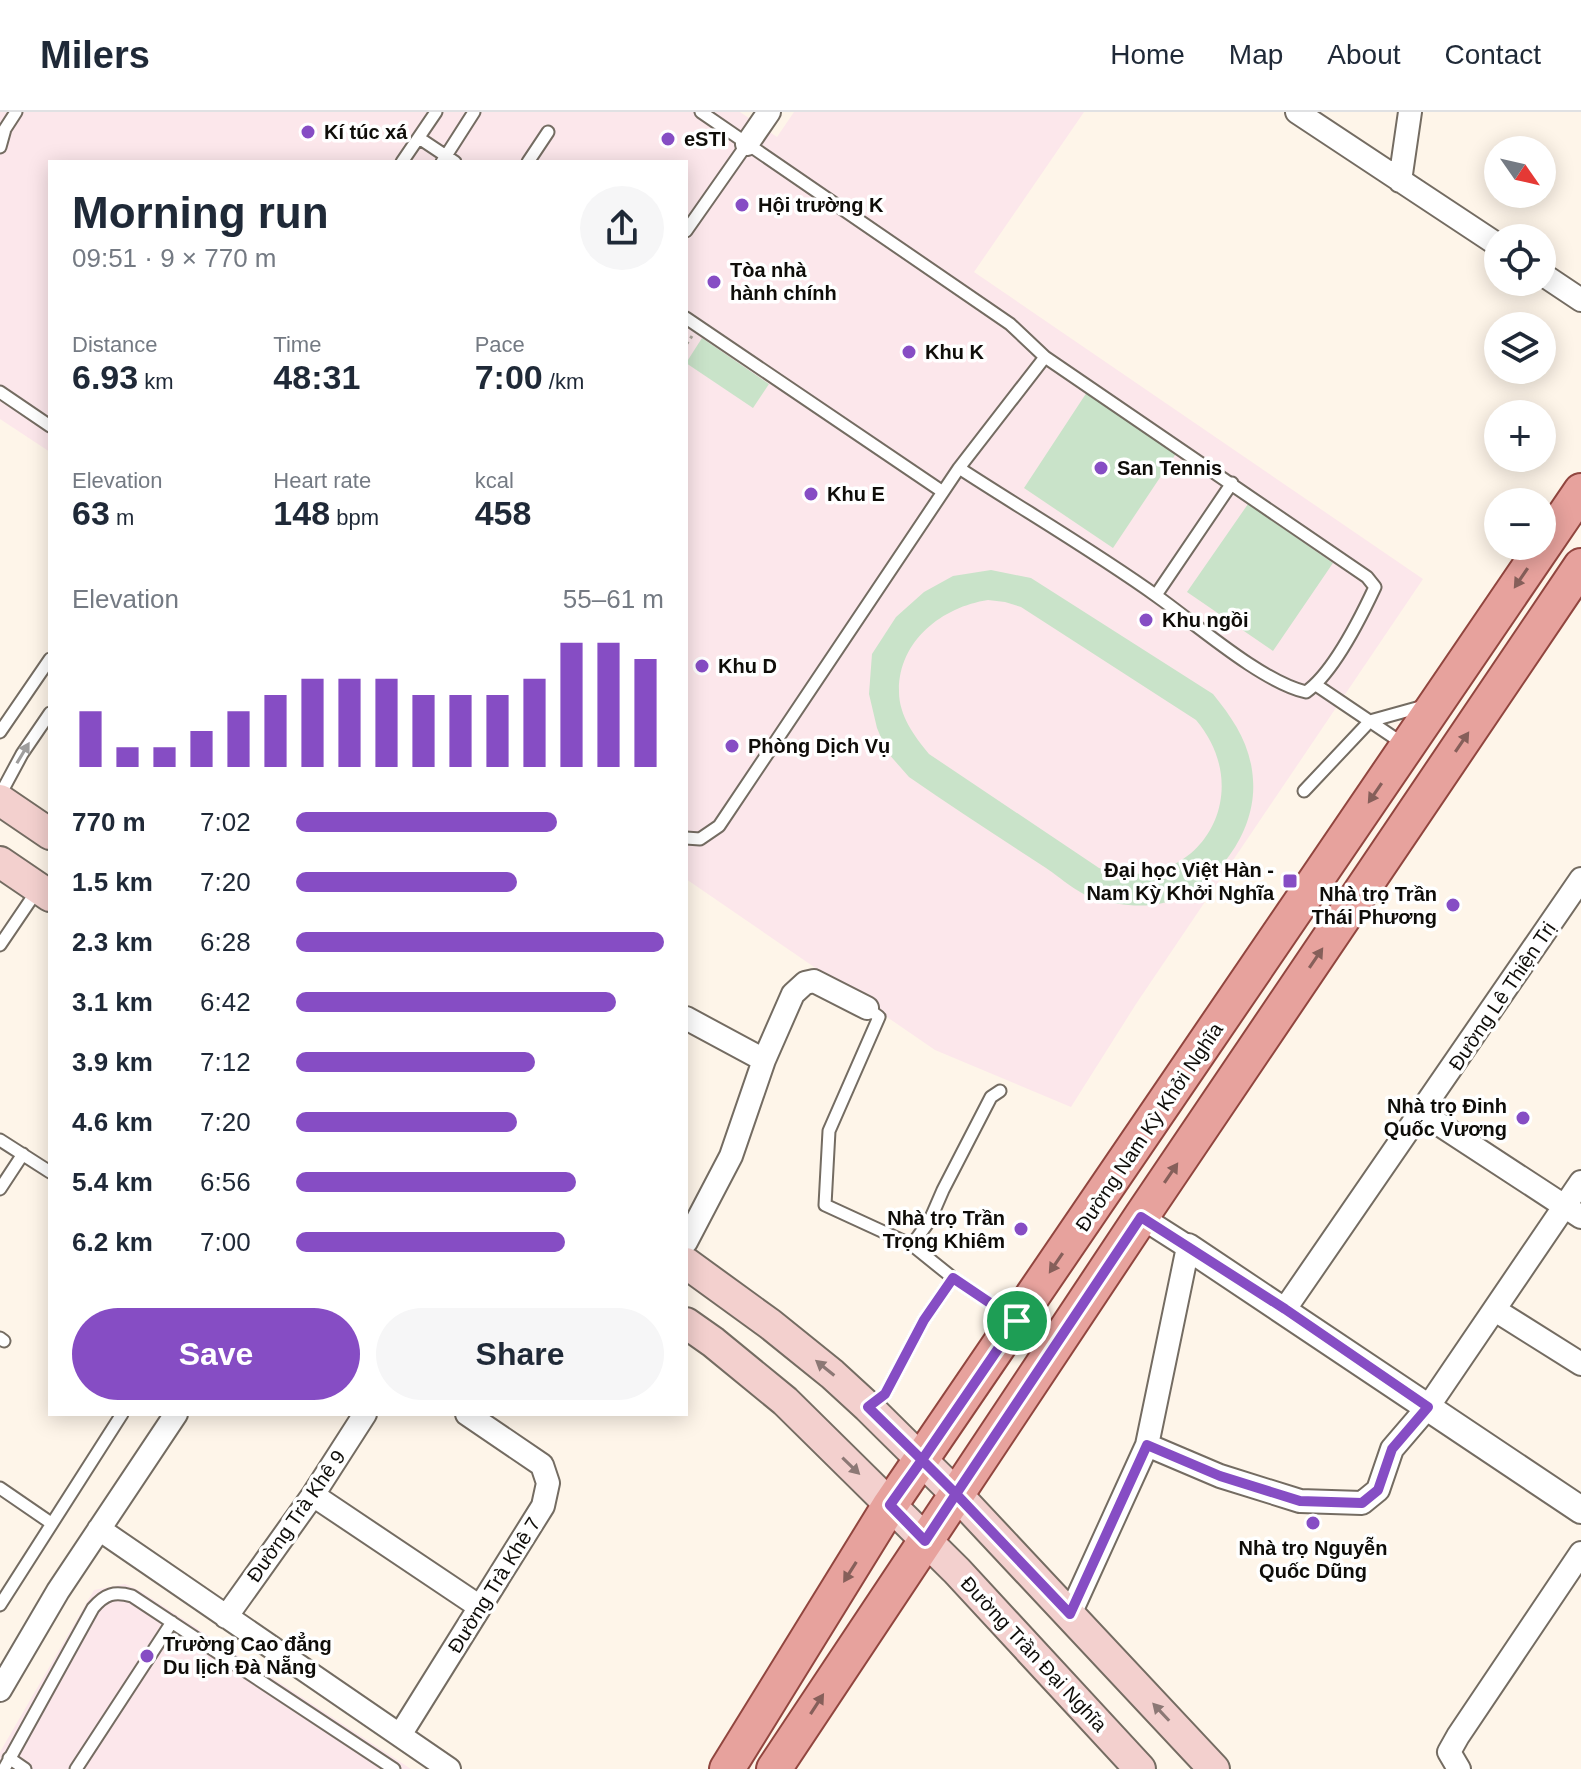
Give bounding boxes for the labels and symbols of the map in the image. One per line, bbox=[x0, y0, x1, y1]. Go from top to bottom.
place label: Kí túc xá bbox=[324, 121, 408, 143]
marker: Kí túc xá bbox=[299, 123, 317, 141]
place label: eSTI bbox=[684, 128, 726, 150]
marker: eSTI bbox=[659, 130, 677, 148]
north arrow bbox=[1484, 136, 1556, 208]
place label: Hội trường K bbox=[758, 194, 884, 216]
marker: Hội trường K bbox=[733, 196, 751, 214]
place label: Tòa nhà hành chính bbox=[730, 259, 837, 304]
marker: Tòa nhà hành chính bbox=[705, 273, 723, 291]
place label: Khu K bbox=[925, 341, 984, 363]
marker: Khu K bbox=[900, 343, 918, 361]
place label: San Tennis bbox=[1117, 457, 1222, 479]
marker: San Tennis bbox=[1092, 459, 1110, 477]
place label: Khu E bbox=[827, 483, 885, 505]
marker: Khu E bbox=[802, 485, 820, 503]
one-way arrow bbox=[1514, 568, 1529, 589]
place label: Khu ngồi bbox=[1162, 609, 1249, 631]
marker: Khu ngồi bbox=[1137, 611, 1155, 629]
place label: Khu D bbox=[718, 655, 777, 677]
marker: Khu D bbox=[693, 657, 711, 675]
one-way arrow bbox=[1454, 732, 1469, 753]
place label: Phòng Dịch Vụ bbox=[748, 735, 890, 757]
marker: Phòng Dịch Vụ bbox=[723, 737, 741, 755]
one-way arrow bbox=[16, 742, 30, 764]
one-way arrow bbox=[1368, 783, 1383, 804]
place label: Đại học Việt Hàn - Nam Kỳ Khởi Nghĩa bbox=[1086, 859, 1275, 904]
marker: Đại học Việt Hàn - Nam Kỳ Khởi Nghĩa bbox=[1281, 872, 1299, 890]
place label: Nhà trọ Trần Thái Phương bbox=[1312, 883, 1437, 928]
marker: Nhà trọ Trần Thái Phương bbox=[1444, 896, 1462, 914]
street label: Đường Lê Thiện Trị bbox=[1444, 918, 1560, 1074]
one-way arrow bbox=[1309, 947, 1324, 968]
street label: Đường Nam Kỳ Khởi Nghĩa bbox=[1071, 1018, 1227, 1235]
place label: Nhà trọ Đinh Quốc Vương bbox=[1384, 1095, 1507, 1140]
marker: Nhà trọ Đinh Quốc Vương bbox=[1514, 1109, 1532, 1127]
one-way arrow bbox=[1163, 1163, 1178, 1184]
place label: Nhà trọ Trần Trọng Khiêm bbox=[883, 1207, 1005, 1252]
marker: Nhà trọ Trần Trọng Khiêm bbox=[1012, 1220, 1030, 1238]
one-way arrow bbox=[1049, 1253, 1064, 1274]
pin bbox=[983, 1287, 1051, 1355]
one-way arrow bbox=[815, 1360, 835, 1377]
street label: Đường Trà Khê 9 bbox=[242, 1446, 350, 1586]
one-way arrow bbox=[841, 1456, 860, 1474]
street label: Đường Trà Khê 7 bbox=[443, 1513, 545, 1657]
marker: Nhà trọ Nguyễn Quốc Dũng bbox=[1304, 1514, 1322, 1532]
place label: Nhà trọ Nguyễn Quốc Dũng bbox=[1239, 1536, 1387, 1582]
one-way arrow bbox=[843, 1561, 857, 1583]
street label: Đường Trần Đại Nghĩa bbox=[957, 1572, 1112, 1736]
place label: Trường Cao đẳng Du lịch Đà Nẵng bbox=[163, 1632, 332, 1678]
marker: Trường Cao đẳng Du lịch Đà Nẵng bbox=[138, 1647, 156, 1665]
one-way arrow bbox=[810, 1693, 824, 1715]
one-way arrow bbox=[1153, 1703, 1171, 1722]

